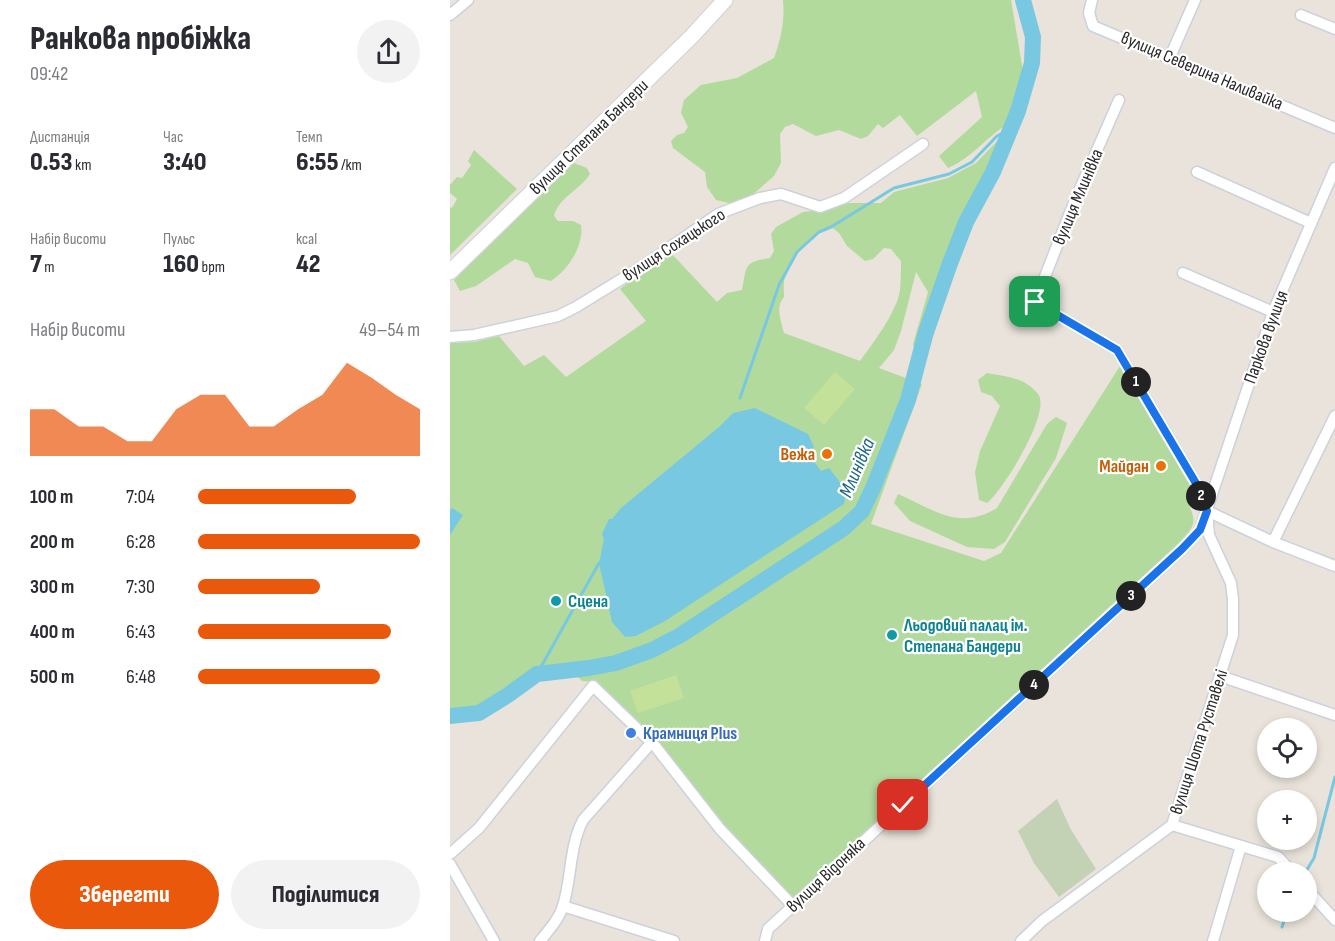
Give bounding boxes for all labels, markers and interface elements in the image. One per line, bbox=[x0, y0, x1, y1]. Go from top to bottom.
text: Ранкова пробіжка bbox=[30, 19, 251, 59]
button: share bbox=[357, 20, 420, 83]
street label: вулиця Северина Наливайка bbox=[1118, 27, 1286, 115]
text: 09:42 bbox=[30, 62, 68, 86]
street label: вулиця Степана Бандери bbox=[525, 75, 653, 199]
text: Дистанція bbox=[30, 128, 90, 147]
text: Час bbox=[163, 128, 183, 147]
text: Темп bbox=[296, 128, 323, 147]
street label: вулиця Млинівка bbox=[1048, 146, 1108, 248]
text: 0.53 bbox=[30, 147, 73, 178]
text: 3:40 bbox=[163, 147, 207, 178]
text: 6:55 bbox=[296, 147, 339, 178]
text: km bbox=[73, 156, 91, 175]
text: /km bbox=[339, 156, 362, 175]
street label: вулиця Сохацького bbox=[619, 204, 729, 286]
text: Набір висоти bbox=[30, 230, 106, 249]
text: Пульс bbox=[163, 230, 195, 249]
text: kcal bbox=[296, 230, 317, 249]
text: 7 bbox=[30, 249, 42, 280]
text: 160 bbox=[163, 249, 199, 280]
text: 42 bbox=[296, 249, 320, 280]
text: m bbox=[42, 258, 55, 277]
text: bpm bbox=[199, 258, 225, 277]
pin bbox=[1009, 276, 1060, 327]
icon: arrive bbox=[1018, 285, 1051, 318]
street label: Паркова вулиця bbox=[1239, 288, 1293, 386]
text: Набір висоти bbox=[30, 318, 125, 342]
text: 49–54 m bbox=[359, 318, 420, 342]
pin: 1 bbox=[1121, 367, 1151, 397]
text: 1 bbox=[1133, 372, 1139, 391]
water label: Млинівка bbox=[834, 435, 880, 501]
place label: Вежа bbox=[780, 444, 815, 465]
marker: Вежа bbox=[820, 447, 834, 461]
place label: Майдан bbox=[1099, 456, 1149, 477]
marker: Майдан bbox=[1154, 459, 1168, 473]
pin: 2 bbox=[1186, 481, 1216, 511]
text: 100 m bbox=[30, 485, 73, 509]
text: 7:04 bbox=[126, 485, 155, 509]
text: 2 bbox=[1197, 486, 1205, 505]
text: 200 m bbox=[30, 530, 74, 554]
text: 6:28 bbox=[126, 530, 156, 554]
text: 300 m bbox=[30, 575, 74, 599]
text: 7:30 bbox=[126, 575, 155, 599]
pin: 3 bbox=[1116, 581, 1146, 611]
text: 3 bbox=[1127, 586, 1135, 605]
place label: Сцена bbox=[568, 591, 608, 612]
marker: Сцена bbox=[549, 594, 563, 608]
place label: Льодовий палац ім. Степана Бандери bbox=[903, 615, 1028, 657]
text: 400 m bbox=[30, 620, 75, 644]
text: 6:43 bbox=[126, 620, 155, 644]
marker: Льодовий палац ім. Степана Бандери bbox=[885, 628, 899, 642]
text: 500 m bbox=[30, 665, 74, 689]
text: 6:48 bbox=[126, 665, 156, 689]
street label: вулиця Шота Руставелі bbox=[1166, 667, 1232, 817]
pin: 4 bbox=[1019, 670, 1049, 700]
text: 4 bbox=[1030, 675, 1038, 694]
map controls bbox=[1257, 718, 1317, 922]
button: locate bbox=[1257, 718, 1317, 778]
place label: Крамниця Plus bbox=[643, 723, 737, 744]
marker: Крамниця Plus bbox=[624, 726, 638, 740]
pin bbox=[877, 779, 928, 830]
icon: check bbox=[886, 788, 919, 821]
button: + bbox=[1257, 790, 1317, 850]
street label: вулиця Відоняка bbox=[782, 833, 870, 917]
button: Зберегти bbox=[30, 860, 219, 929]
button: Поділитися bbox=[231, 860, 420, 929]
button: − bbox=[1257, 862, 1317, 922]

